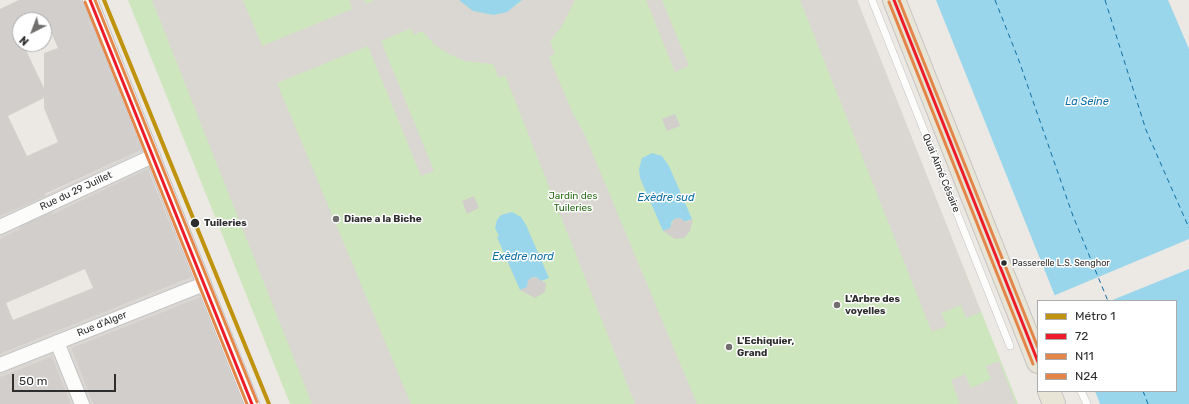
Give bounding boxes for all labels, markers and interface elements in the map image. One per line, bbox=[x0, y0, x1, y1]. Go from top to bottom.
north arrow bbox=[12, 12, 52, 52]
text: N bbox=[17, 33, 32, 48]
water label: La Seine bbox=[1065, 95, 1109, 109]
street label: Quai Aimé Césaire bbox=[920, 132, 962, 214]
street label: Rue du 29 Juillet bbox=[38, 169, 114, 213]
park label: Jardin des Tuileries bbox=[548, 190, 598, 214]
water label: Exèdre sud bbox=[638, 191, 694, 205]
place label: Diane a la Biche bbox=[344, 213, 422, 225]
marker: Diane a la Biche bbox=[331, 214, 341, 224]
marker: Tuileries bbox=[189, 217, 201, 229]
place label: Tuileries bbox=[204, 217, 247, 229]
water label: Exèdre nord bbox=[492, 250, 554, 264]
marker: Passerelle L.S. Senghor bbox=[999, 258, 1009, 268]
place label: Passerelle L.S. Senghor bbox=[1012, 258, 1110, 268]
place label: L'Arbre des voyelles bbox=[845, 293, 900, 316]
marker: L'Arbre des voyelles bbox=[832, 300, 842, 310]
legend bbox=[1037, 300, 1177, 392]
street label: Rue d'Alger bbox=[75, 309, 129, 339]
text: Métro 1 bbox=[1075, 309, 1115, 323]
text: 72 bbox=[1075, 329, 1088, 343]
place label: L'Echiquier, Grand bbox=[737, 335, 794, 358]
marker: L'Echiquier, Grand bbox=[724, 342, 734, 352]
text: N11 bbox=[1075, 349, 1094, 363]
scale bar bbox=[14, 366, 118, 392]
text: N24 bbox=[1075, 369, 1098, 383]
text: 50 m bbox=[19, 374, 47, 388]

